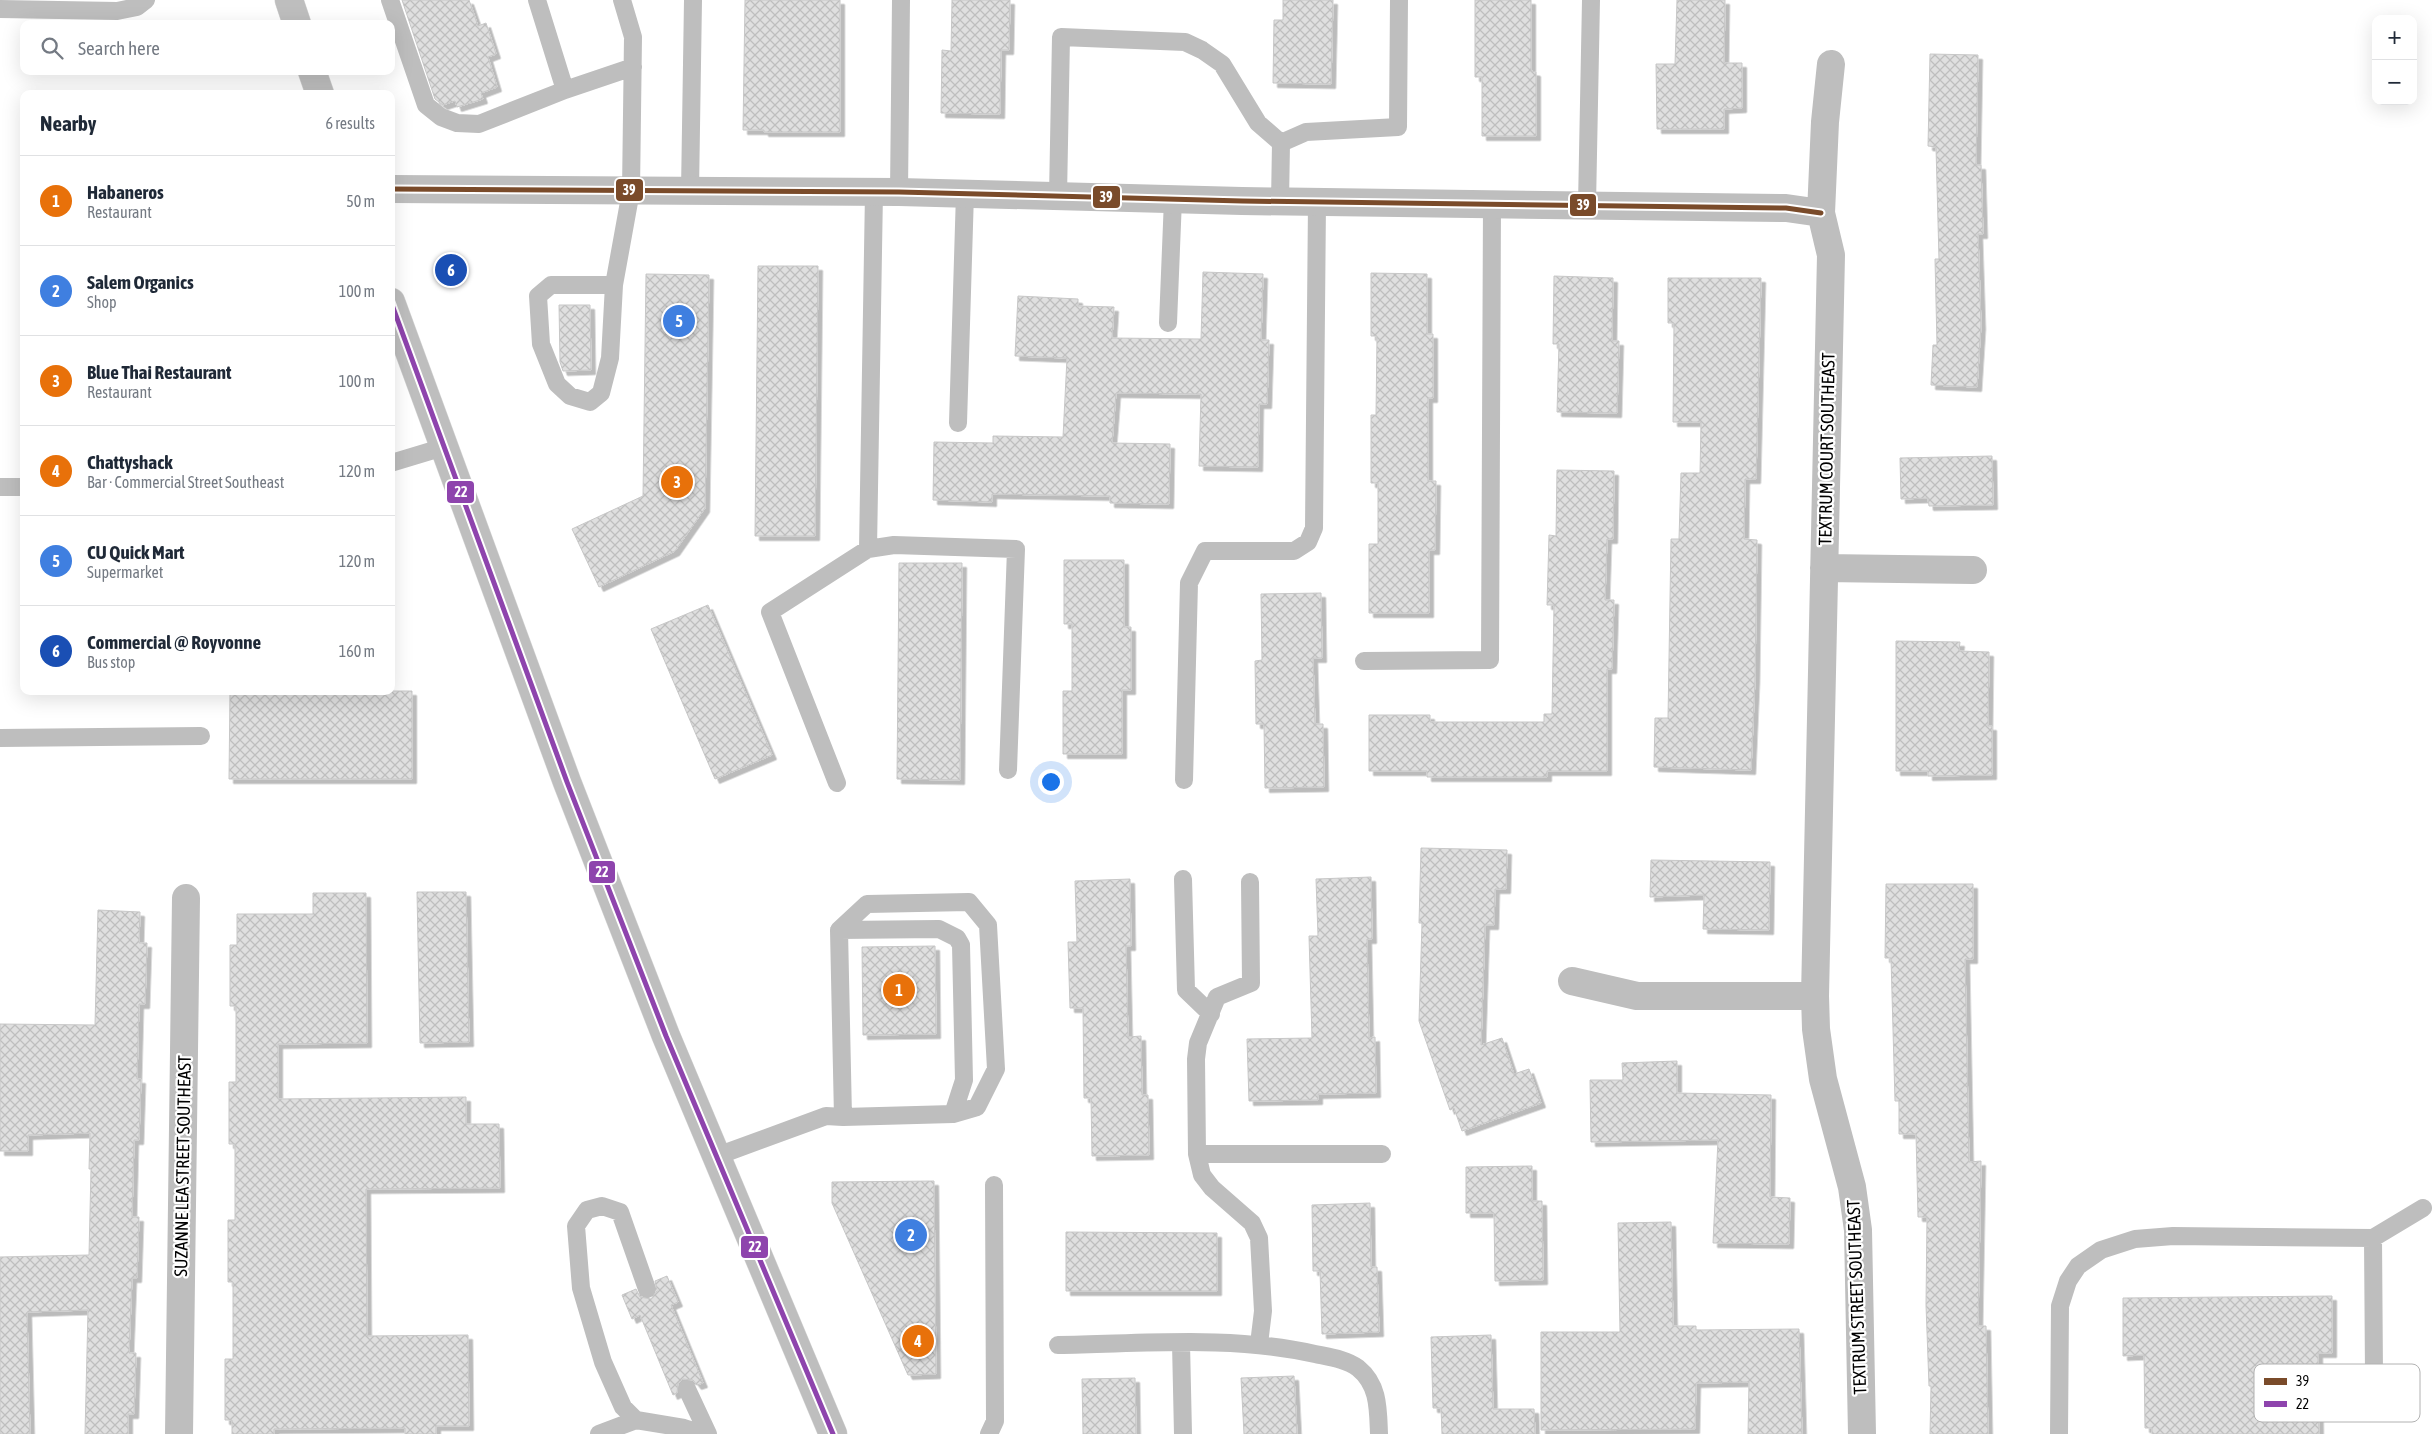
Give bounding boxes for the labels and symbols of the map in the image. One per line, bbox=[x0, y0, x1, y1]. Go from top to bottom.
line badge: 39 bbox=[615, 178, 644, 202]
text: 39 bbox=[622, 182, 636, 198]
line badge: 39 bbox=[1092, 185, 1121, 209]
text: 39 bbox=[1099, 189, 1113, 205]
line badge: 39 bbox=[1569, 193, 1597, 217]
text: 39 bbox=[1576, 197, 1590, 213]
pin: 6 bbox=[435, 251, 467, 289]
pin: 5 bbox=[663, 302, 695, 340]
street label: TEXTRUM COURT SOUTHEAST bbox=[1814, 352, 1839, 546]
pin: 3 bbox=[661, 463, 693, 501]
line badge: 22 bbox=[446, 480, 475, 504]
text: 22 bbox=[454, 484, 468, 500]
your location bbox=[1038, 769, 1064, 795]
line badge: 22 bbox=[588, 860, 616, 884]
text: 22 bbox=[595, 864, 609, 880]
pin: 1 bbox=[883, 971, 915, 1009]
street label: SUZANNE LEA STREET SOUTHEAST bbox=[170, 1055, 195, 1277]
street label: TEXTRUM STREET SOUTHEAST bbox=[1843, 1199, 1870, 1395]
pin: 2 bbox=[895, 1216, 927, 1254]
line badge: 22 bbox=[740, 1235, 769, 1259]
text: 22 bbox=[748, 1239, 762, 1255]
pin: 4 bbox=[902, 1322, 934, 1360]
legend bbox=[2254, 1364, 2420, 1422]
text: 39 bbox=[2296, 1373, 2309, 1389]
text: 22 bbox=[2296, 1396, 2309, 1412]

